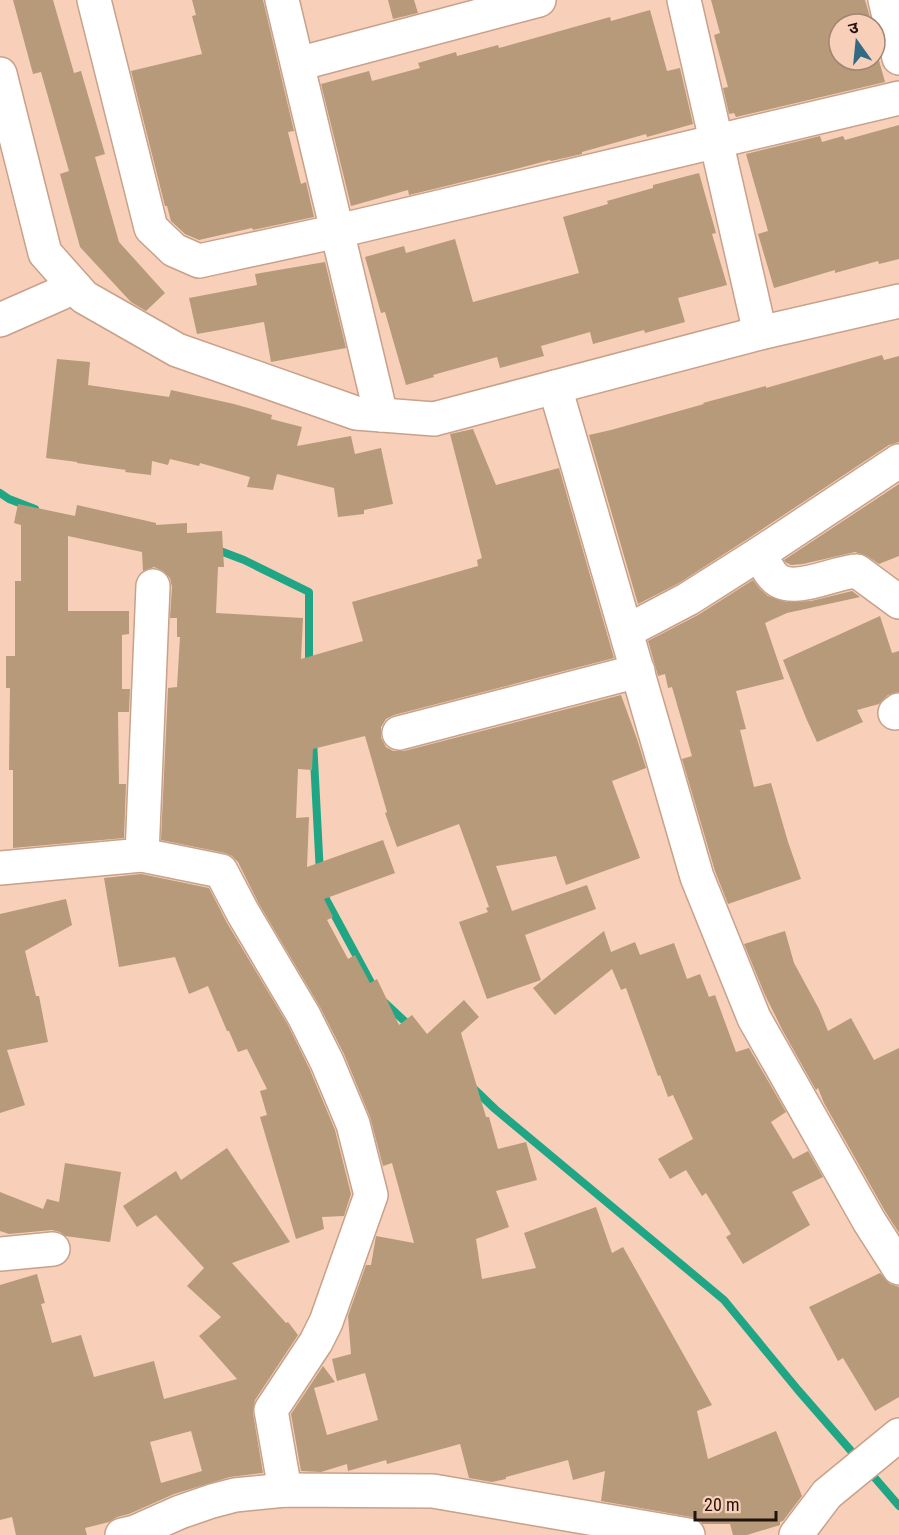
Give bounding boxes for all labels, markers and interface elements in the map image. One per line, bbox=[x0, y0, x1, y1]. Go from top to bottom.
north arrow bbox=[827, 12, 887, 72]
text: उ bbox=[846, 17, 861, 38]
scale bar bbox=[695, 1484, 776, 1522]
text: 20 m bbox=[704, 1494, 739, 1515]

